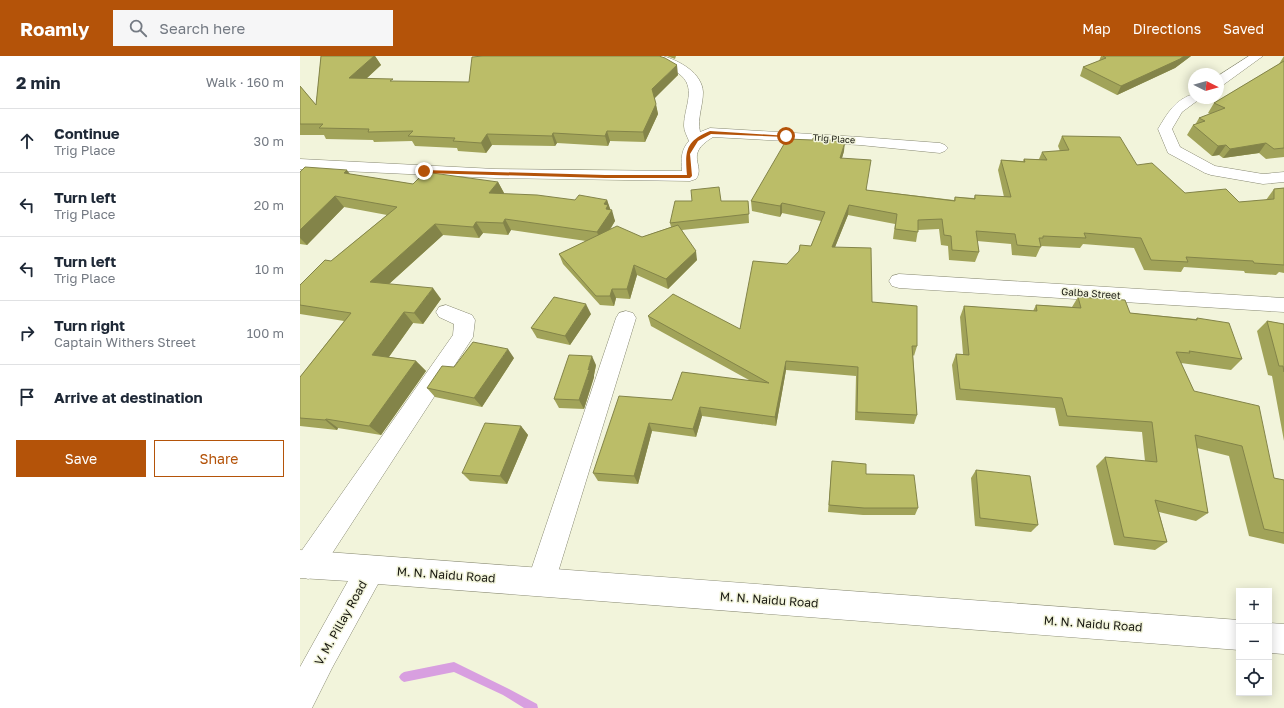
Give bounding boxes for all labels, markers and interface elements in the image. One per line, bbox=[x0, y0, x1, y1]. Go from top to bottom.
search box bbox=[113, 10, 393, 46]
text: Roamly bbox=[20, 17, 89, 40]
icon: search bbox=[127, 17, 149, 39]
text: Search here bbox=[159, 19, 245, 37]
text: Map bbox=[1082, 20, 1111, 37]
text: Directions bbox=[1133, 20, 1201, 37]
text: Saved bbox=[1223, 20, 1264, 37]
north arrow bbox=[1188, 68, 1224, 104]
text: 2 min bbox=[16, 72, 60, 93]
text: Walk · 160 m bbox=[206, 74, 284, 90]
text: Continue bbox=[54, 124, 120, 142]
route start bbox=[777, 127, 795, 145]
icon: ahead bbox=[16, 130, 38, 152]
street label: Trig Place bbox=[812, 132, 856, 145]
text: 30 m bbox=[254, 133, 284, 149]
text: Trig Place bbox=[54, 142, 115, 158]
route end bbox=[415, 162, 433, 180]
text: Turn left bbox=[54, 188, 116, 206]
icon: left bbox=[16, 194, 38, 216]
text: 20 m bbox=[254, 197, 284, 213]
text: Trig Place bbox=[54, 206, 115, 222]
text: Turn left bbox=[54, 252, 116, 270]
icon: left bbox=[16, 258, 38, 280]
text: 10 m bbox=[255, 261, 284, 277]
text: Trig Place bbox=[54, 270, 115, 286]
street label: Galba Street bbox=[1061, 285, 1121, 301]
text: Turn right bbox=[54, 316, 125, 334]
icon: right bbox=[16, 322, 38, 344]
text: 100 m bbox=[247, 325, 284, 341]
text: Captain Withers Street bbox=[54, 334, 196, 350]
icon: arrive bbox=[16, 386, 38, 408]
text: Arrive at destination bbox=[54, 388, 203, 406]
button: Save bbox=[16, 440, 146, 477]
button: Share bbox=[154, 440, 284, 477]
street label: M. N. Naidu Road bbox=[396, 564, 496, 585]
street label: V. M. Pillay Road bbox=[311, 578, 370, 668]
map controls bbox=[1236, 588, 1272, 696]
button: + bbox=[1236, 588, 1272, 624]
street label: M. N. Naidu Road bbox=[719, 589, 819, 610]
street label: M. N. Naidu Road bbox=[1043, 613, 1143, 634]
button: − bbox=[1236, 624, 1272, 660]
button: locate bbox=[1236, 660, 1272, 696]

